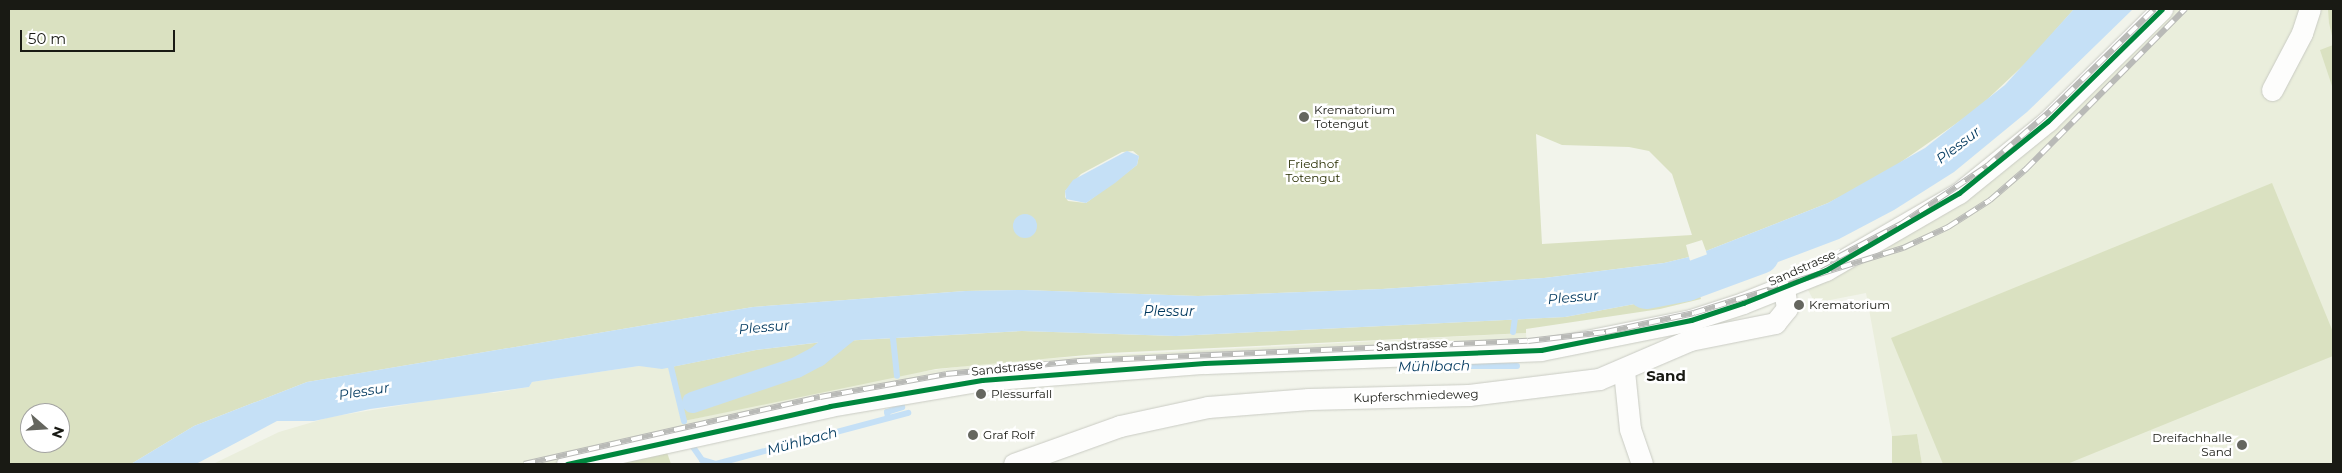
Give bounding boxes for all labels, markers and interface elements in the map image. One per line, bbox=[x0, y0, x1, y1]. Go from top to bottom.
scale bar bbox=[22, 20, 178, 52]
text: 50 m bbox=[28, 29, 66, 48]
place label: Krematorium Totengut bbox=[1314, 103, 1395, 131]
marker: Krematorium Totengut bbox=[1298, 111, 1310, 123]
water label: Plessur bbox=[1933, 123, 1983, 167]
park label: Friedhof Totengut bbox=[1286, 157, 1340, 185]
street label: Sandstrasse bbox=[1766, 247, 1838, 289]
water label: Plessur bbox=[1547, 286, 1599, 308]
place label: Krematorium bbox=[1809, 298, 1890, 312]
marker: Krematorium bbox=[1793, 299, 1805, 311]
water label: Plessur bbox=[1144, 303, 1194, 319]
water label: Plessur bbox=[738, 316, 790, 338]
street label: Sandstrasse bbox=[1376, 336, 1448, 354]
street label: Sandstrasse bbox=[971, 357, 1043, 379]
water label: Mühlbach bbox=[1398, 357, 1470, 375]
district label: Sand bbox=[1646, 367, 1686, 385]
water label: Plessur bbox=[338, 379, 390, 403]
place label: Plessurfall bbox=[991, 387, 1052, 401]
street label: Kupferschmiedeweg bbox=[1353, 387, 1479, 405]
marker: Plessurfall bbox=[975, 388, 987, 400]
north arrow bbox=[20, 403, 70, 453]
text: N bbox=[48, 424, 69, 441]
water label: Mühlbach bbox=[765, 424, 839, 458]
place label: Graf Rolf bbox=[983, 428, 1034, 442]
marker: Graf Rolf bbox=[967, 429, 979, 441]
place label: Dreifachhalle Sand bbox=[2152, 431, 2232, 459]
marker: Dreifachhalle Sand bbox=[2236, 439, 2248, 451]

